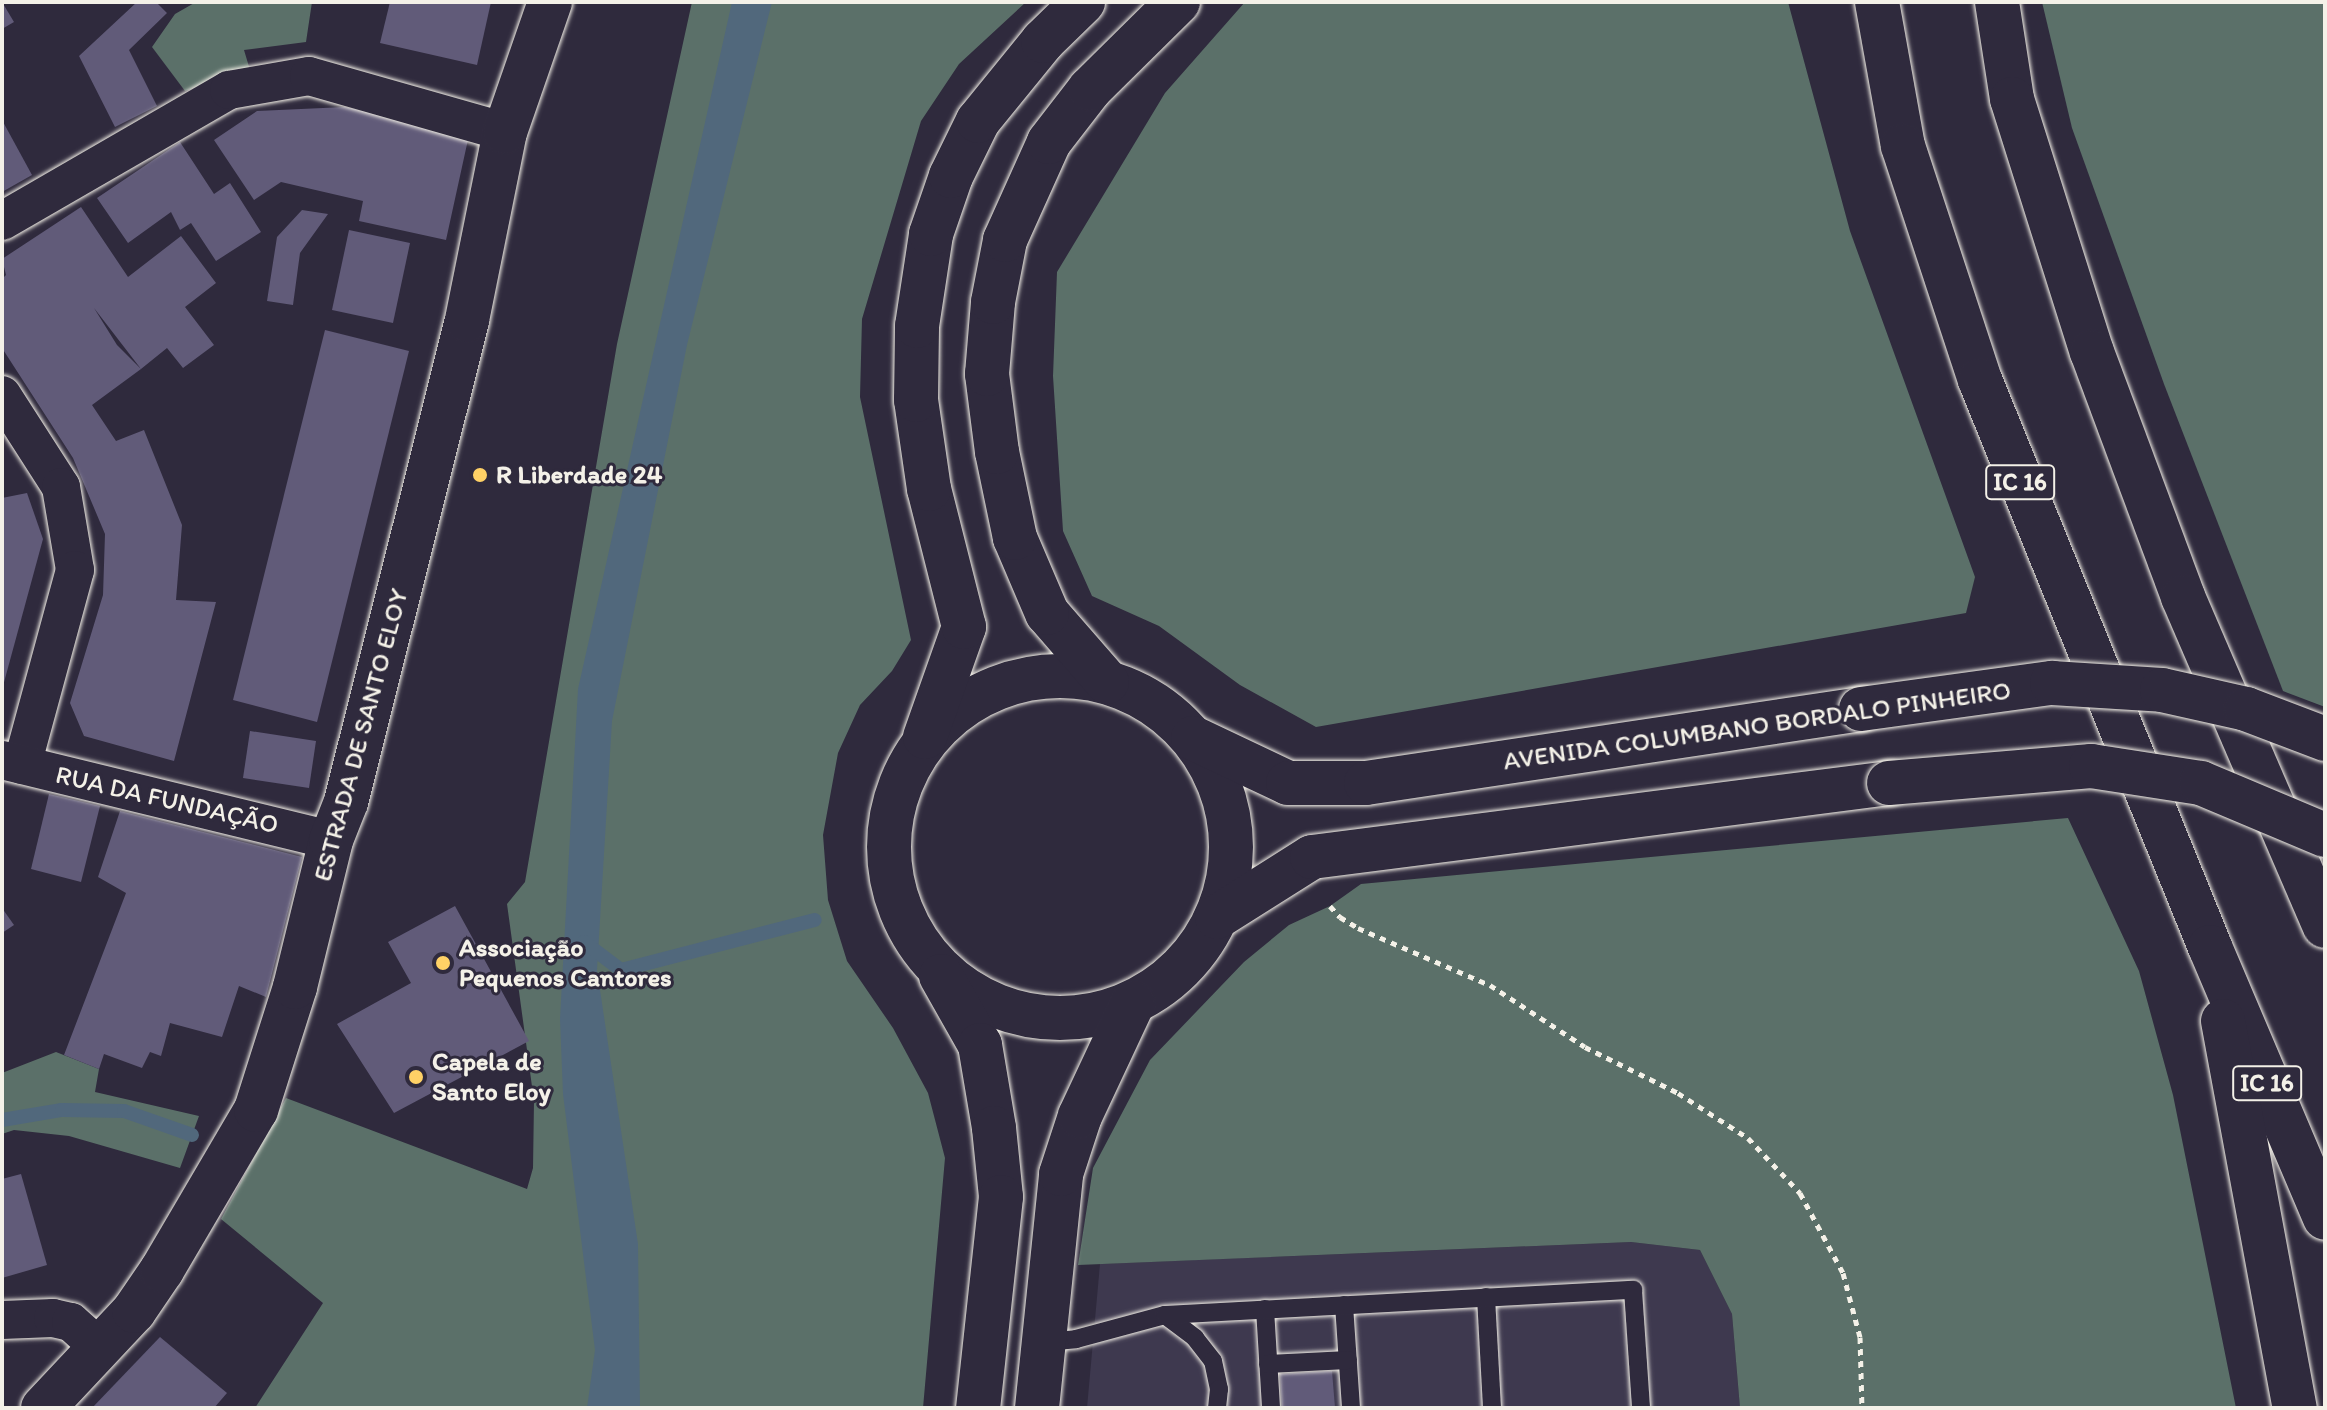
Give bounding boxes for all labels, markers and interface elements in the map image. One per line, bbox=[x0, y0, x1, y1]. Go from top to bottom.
place label: R Liberdade 24 bbox=[496, 459, 662, 491]
road number: IC 16 bbox=[1984, 462, 2056, 502]
marker: R Liberdade 24 bbox=[471, 466, 489, 484]
street label: ESTRADA DE SANTO ELOY bbox=[307, 585, 415, 885]
street label: AVENIDA COLUMBANO BORDALO PINHEIRO bbox=[1499, 675, 2015, 777]
street label: RUA DA FUNDAÇÃO bbox=[52, 759, 282, 841]
place label: Associação Pequenos Cantores bbox=[459, 932, 673, 994]
marker: Associação Pequenos Cantores bbox=[434, 954, 452, 972]
place label: Capela de Santo Eloy bbox=[432, 1046, 551, 1108]
road number: IC 16 bbox=[2231, 1063, 2303, 1103]
marker: Capela de Santo Eloy bbox=[407, 1068, 425, 1086]

